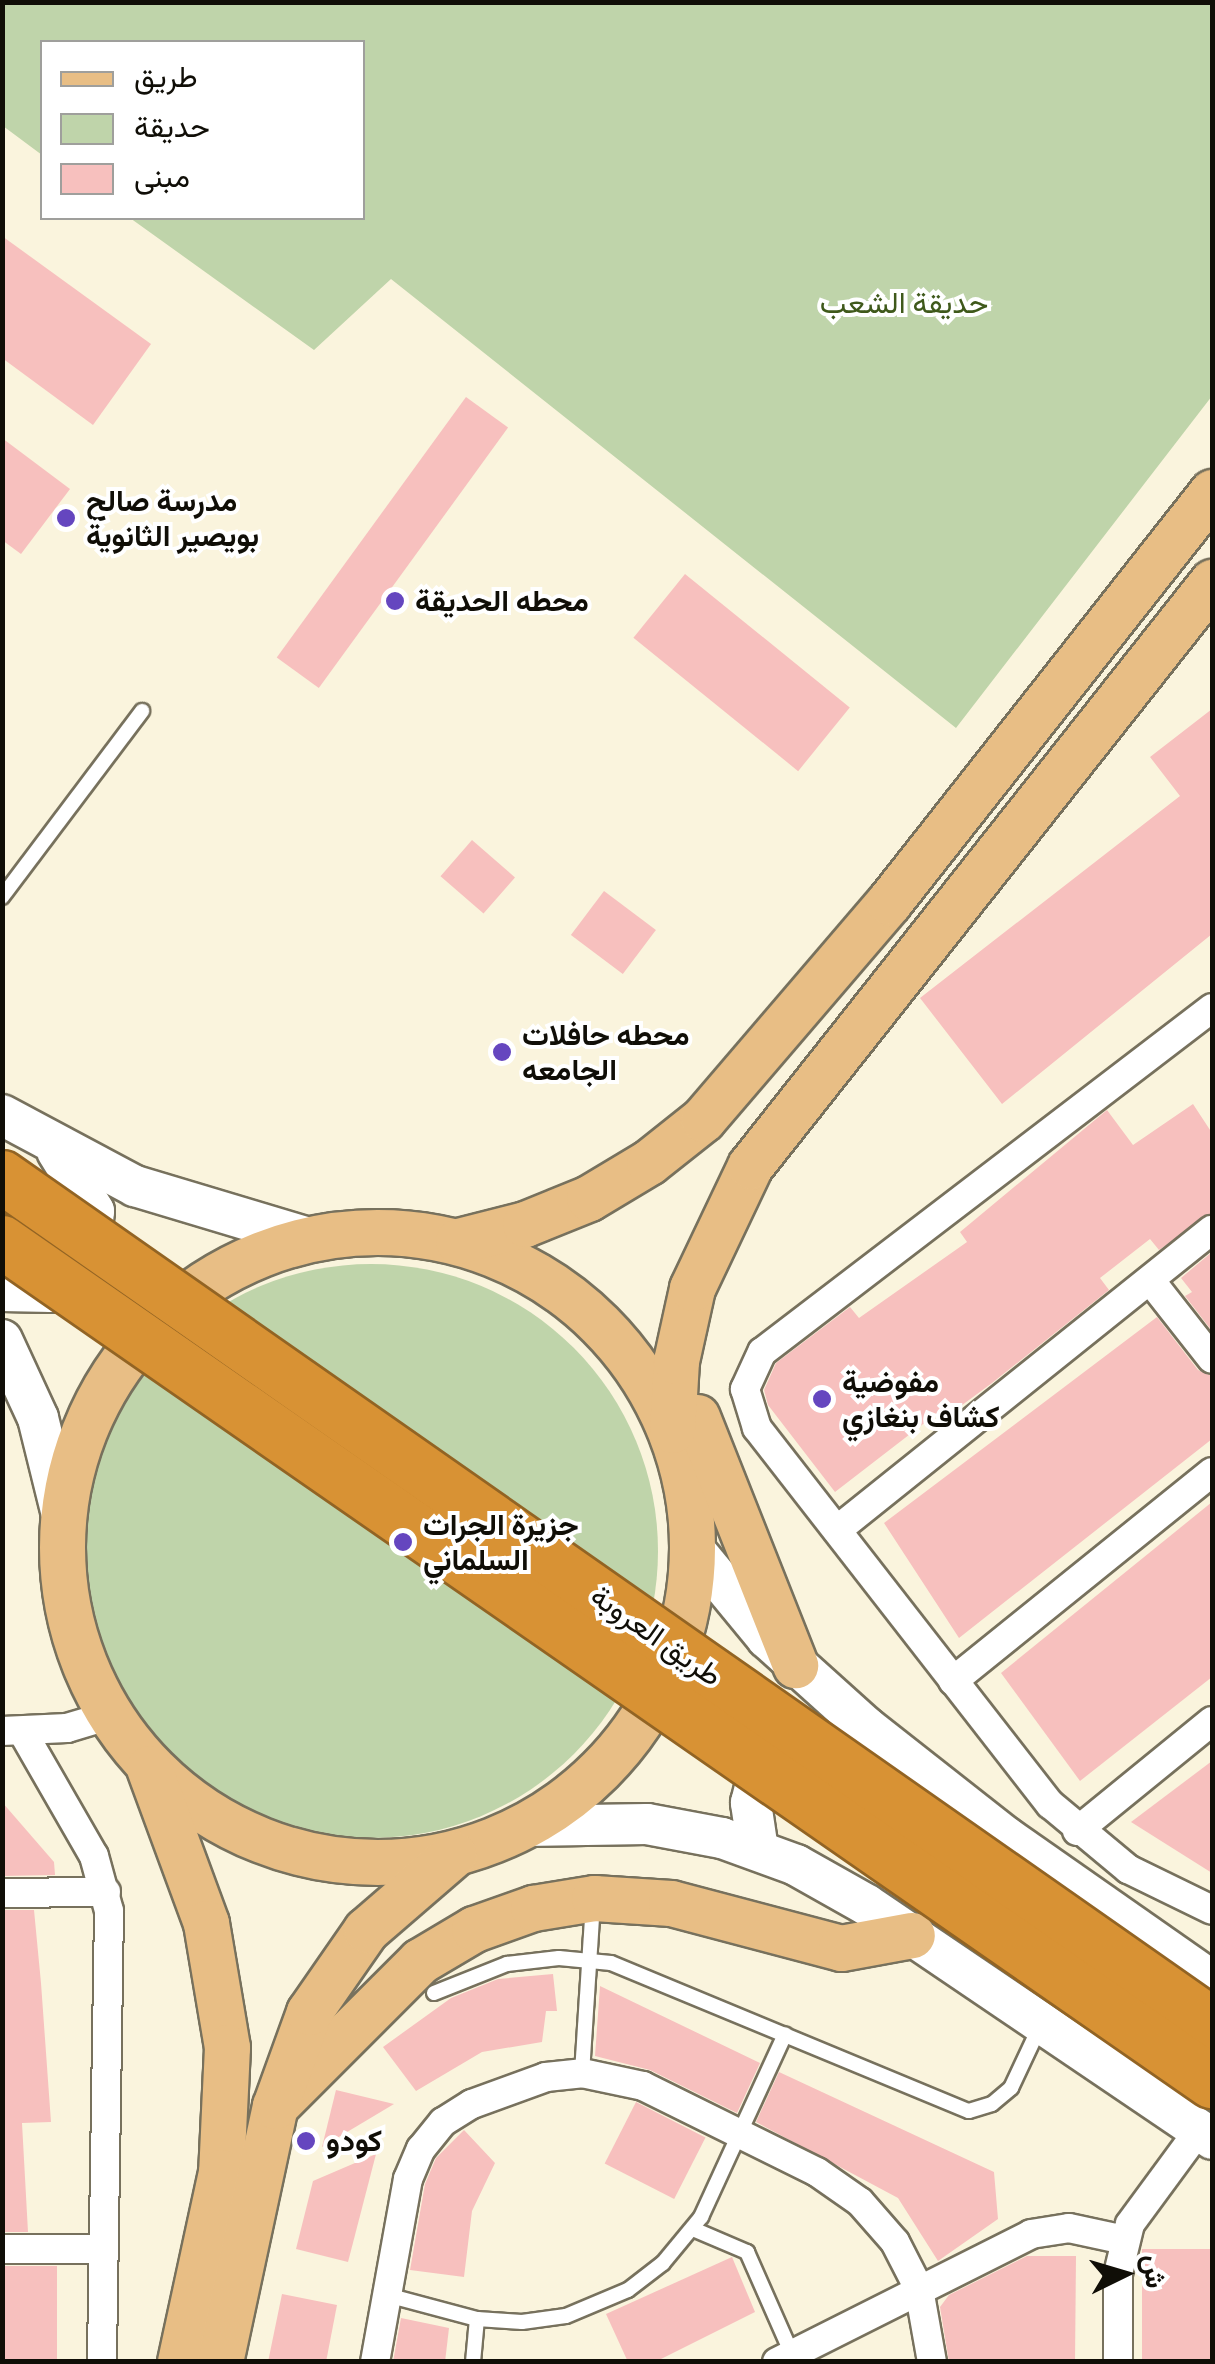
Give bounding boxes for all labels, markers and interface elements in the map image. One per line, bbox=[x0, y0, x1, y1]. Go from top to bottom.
legend bbox=[40, 40, 365, 220]
text: طريق bbox=[134, 58, 198, 95]
text: حديقة bbox=[134, 108, 210, 145]
text: مبنى bbox=[134, 158, 190, 195]
park label: حديقة الشعب bbox=[820, 285, 988, 321]
place label: مدرسة صالح بويصير الثانوية bbox=[86, 483, 259, 554]
marker: مدرسة صالح بويصير الثانوية bbox=[55, 507, 77, 529]
place label: محطه الحديقة bbox=[415, 583, 589, 619]
marker: محطه الحديقة bbox=[384, 590, 406, 612]
place label: محطه حافلات الجامعه bbox=[522, 1017, 690, 1088]
marker: محطه حافلات الجامعه bbox=[491, 1041, 513, 1063]
place label: مفوضية كشاف بنغازي bbox=[842, 1364, 1000, 1434]
marker: مفوضية كشاف بنغازي bbox=[811, 1388, 833, 1410]
place label: جزيرة الجرات السلماني bbox=[423, 1507, 579, 1578]
marker: جزيرة الجرات السلماني bbox=[392, 1531, 414, 1553]
street label: طريق العروبة bbox=[583, 1578, 729, 1694]
place label: كودو bbox=[326, 2123, 382, 2159]
marker: كودو bbox=[295, 2130, 317, 2152]
north arrow bbox=[1075, 2224, 1175, 2324]
text: ش bbox=[1136, 2253, 1173, 2290]

